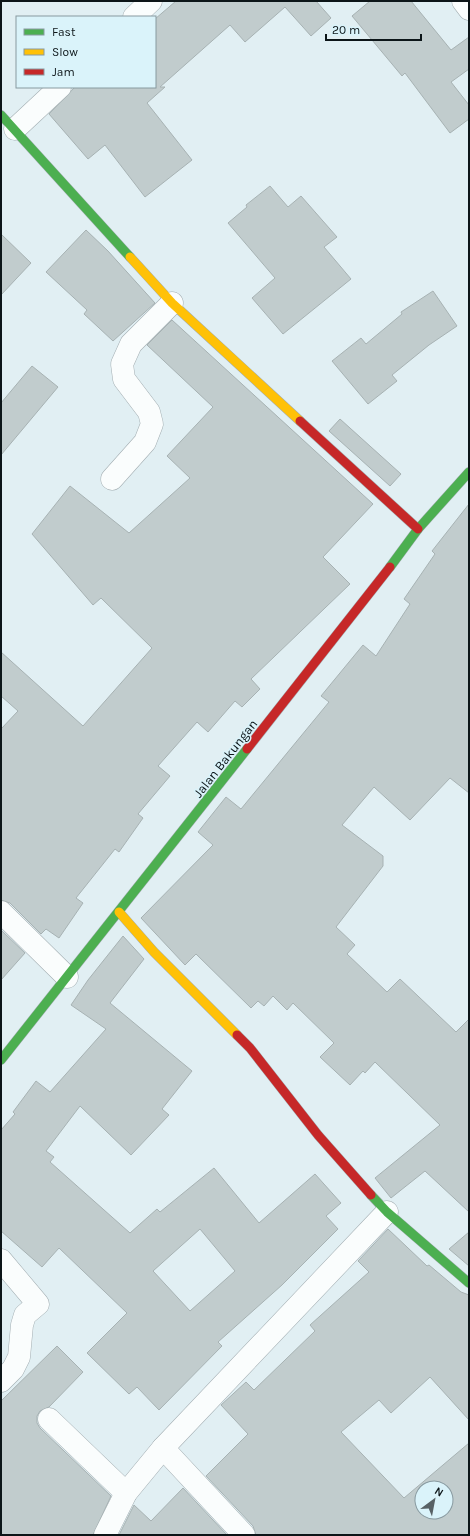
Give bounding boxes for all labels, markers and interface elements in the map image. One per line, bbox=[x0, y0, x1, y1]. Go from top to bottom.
legend bbox=[16, 16, 156, 88]
scale bar bbox=[326, 16, 421, 42]
text: 20 m bbox=[332, 23, 360, 37]
text: Fast bbox=[52, 25, 76, 39]
text: Slow bbox=[52, 45, 78, 59]
text: Jam bbox=[52, 65, 75, 79]
street label: Jalan Bakungan bbox=[190, 716, 260, 800]
north arrow bbox=[414, 1480, 454, 1520]
text: N bbox=[432, 1484, 446, 1500]

